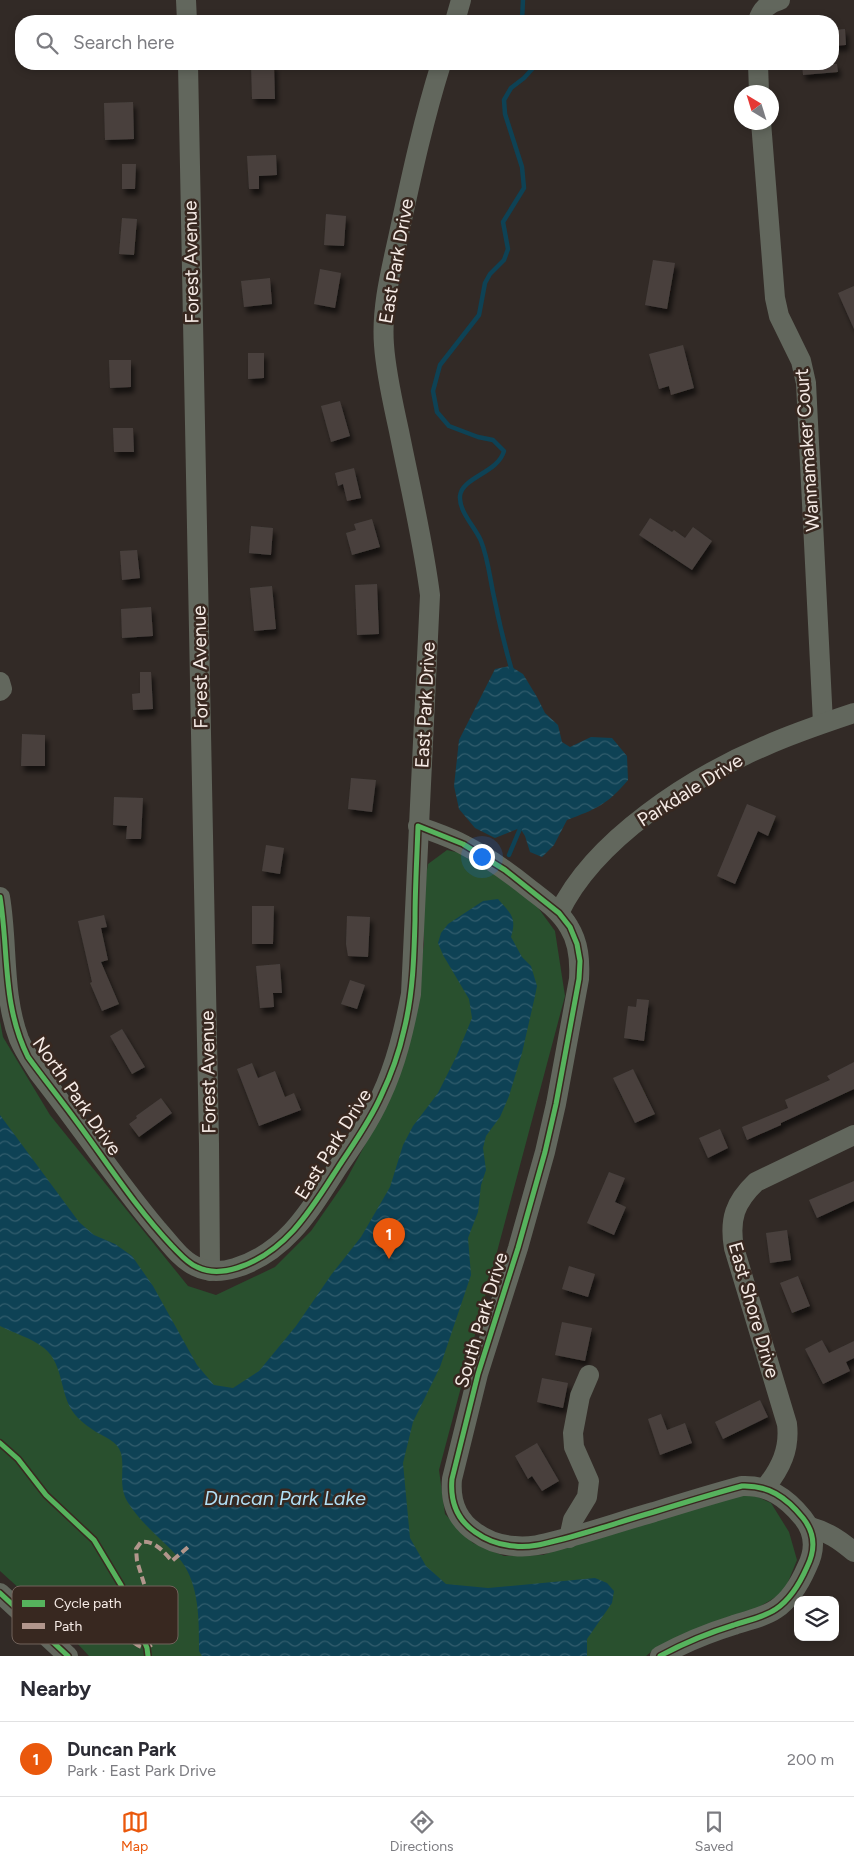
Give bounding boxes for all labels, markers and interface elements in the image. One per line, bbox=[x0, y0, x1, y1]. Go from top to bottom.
search box bbox=[15, 15, 839, 70]
icon: search bbox=[33, 29, 61, 57]
text: Search here bbox=[73, 31, 175, 54]
north arrow bbox=[734, 85, 779, 130]
street label: East Park Drive bbox=[374, 197, 418, 325]
street label: Forest Avenue bbox=[178, 200, 204, 324]
street label: Wannamaker Court bbox=[790, 368, 824, 532]
street label: Forest Avenue bbox=[187, 605, 213, 729]
street label: East Park Drive bbox=[410, 641, 440, 769]
street label: Parkdale Drive bbox=[633, 748, 747, 832]
your location bbox=[469, 844, 495, 870]
street label: Forest Avenue bbox=[195, 1010, 221, 1134]
street label: North Park Drive bbox=[28, 1032, 126, 1160]
street label: East Park Drive bbox=[290, 1084, 376, 1204]
pin: 1 bbox=[373, 1218, 405, 1259]
street label: East Shore Drive bbox=[724, 1239, 784, 1381]
street label: South Park Drive bbox=[449, 1249, 513, 1391]
water label: Duncan Park Lake bbox=[204, 1486, 366, 1510]
legend bbox=[12, 1586, 178, 1644]
text: Cycle path bbox=[54, 1595, 122, 1612]
map controls bbox=[794, 1596, 839, 1641]
button: layers bbox=[794, 1596, 839, 1641]
text: Path bbox=[54, 1618, 82, 1635]
text: Nearby bbox=[20, 1676, 91, 1701]
text: Duncan Park bbox=[67, 1738, 177, 1761]
text: 1 bbox=[33, 1750, 39, 1769]
text: 200 m bbox=[787, 1750, 834, 1769]
text: Park · East Park Drive bbox=[67, 1761, 216, 1780]
tab: Map bbox=[121, 1808, 149, 1855]
tab: Directions bbox=[390, 1808, 454, 1855]
tab: Saved bbox=[695, 1808, 733, 1855]

